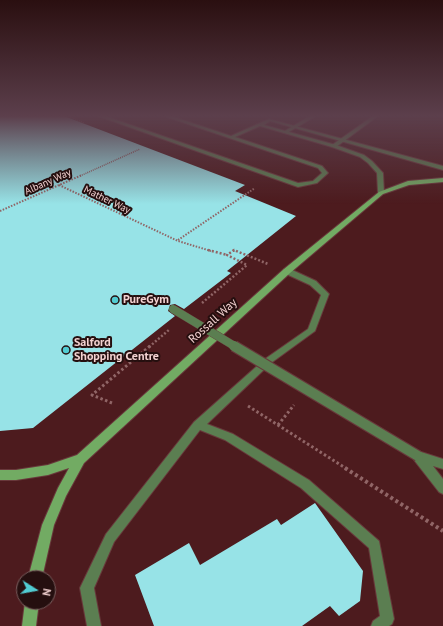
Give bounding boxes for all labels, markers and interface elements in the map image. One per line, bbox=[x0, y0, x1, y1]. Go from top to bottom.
street label: Albany Way bbox=[23, 166, 73, 198]
street label: Mather Way bbox=[82, 184, 132, 216]
place label: PureGym bbox=[123, 293, 169, 307]
marker: PureGym bbox=[110, 295, 120, 305]
street label: Rossall Way bbox=[186, 295, 240, 347]
place label: Salford Shopping Centre bbox=[74, 336, 159, 364]
marker: Salford Shopping Centre bbox=[61, 345, 71, 355]
north arrow bbox=[16, 570, 56, 610]
text: N bbox=[39, 587, 54, 597]

